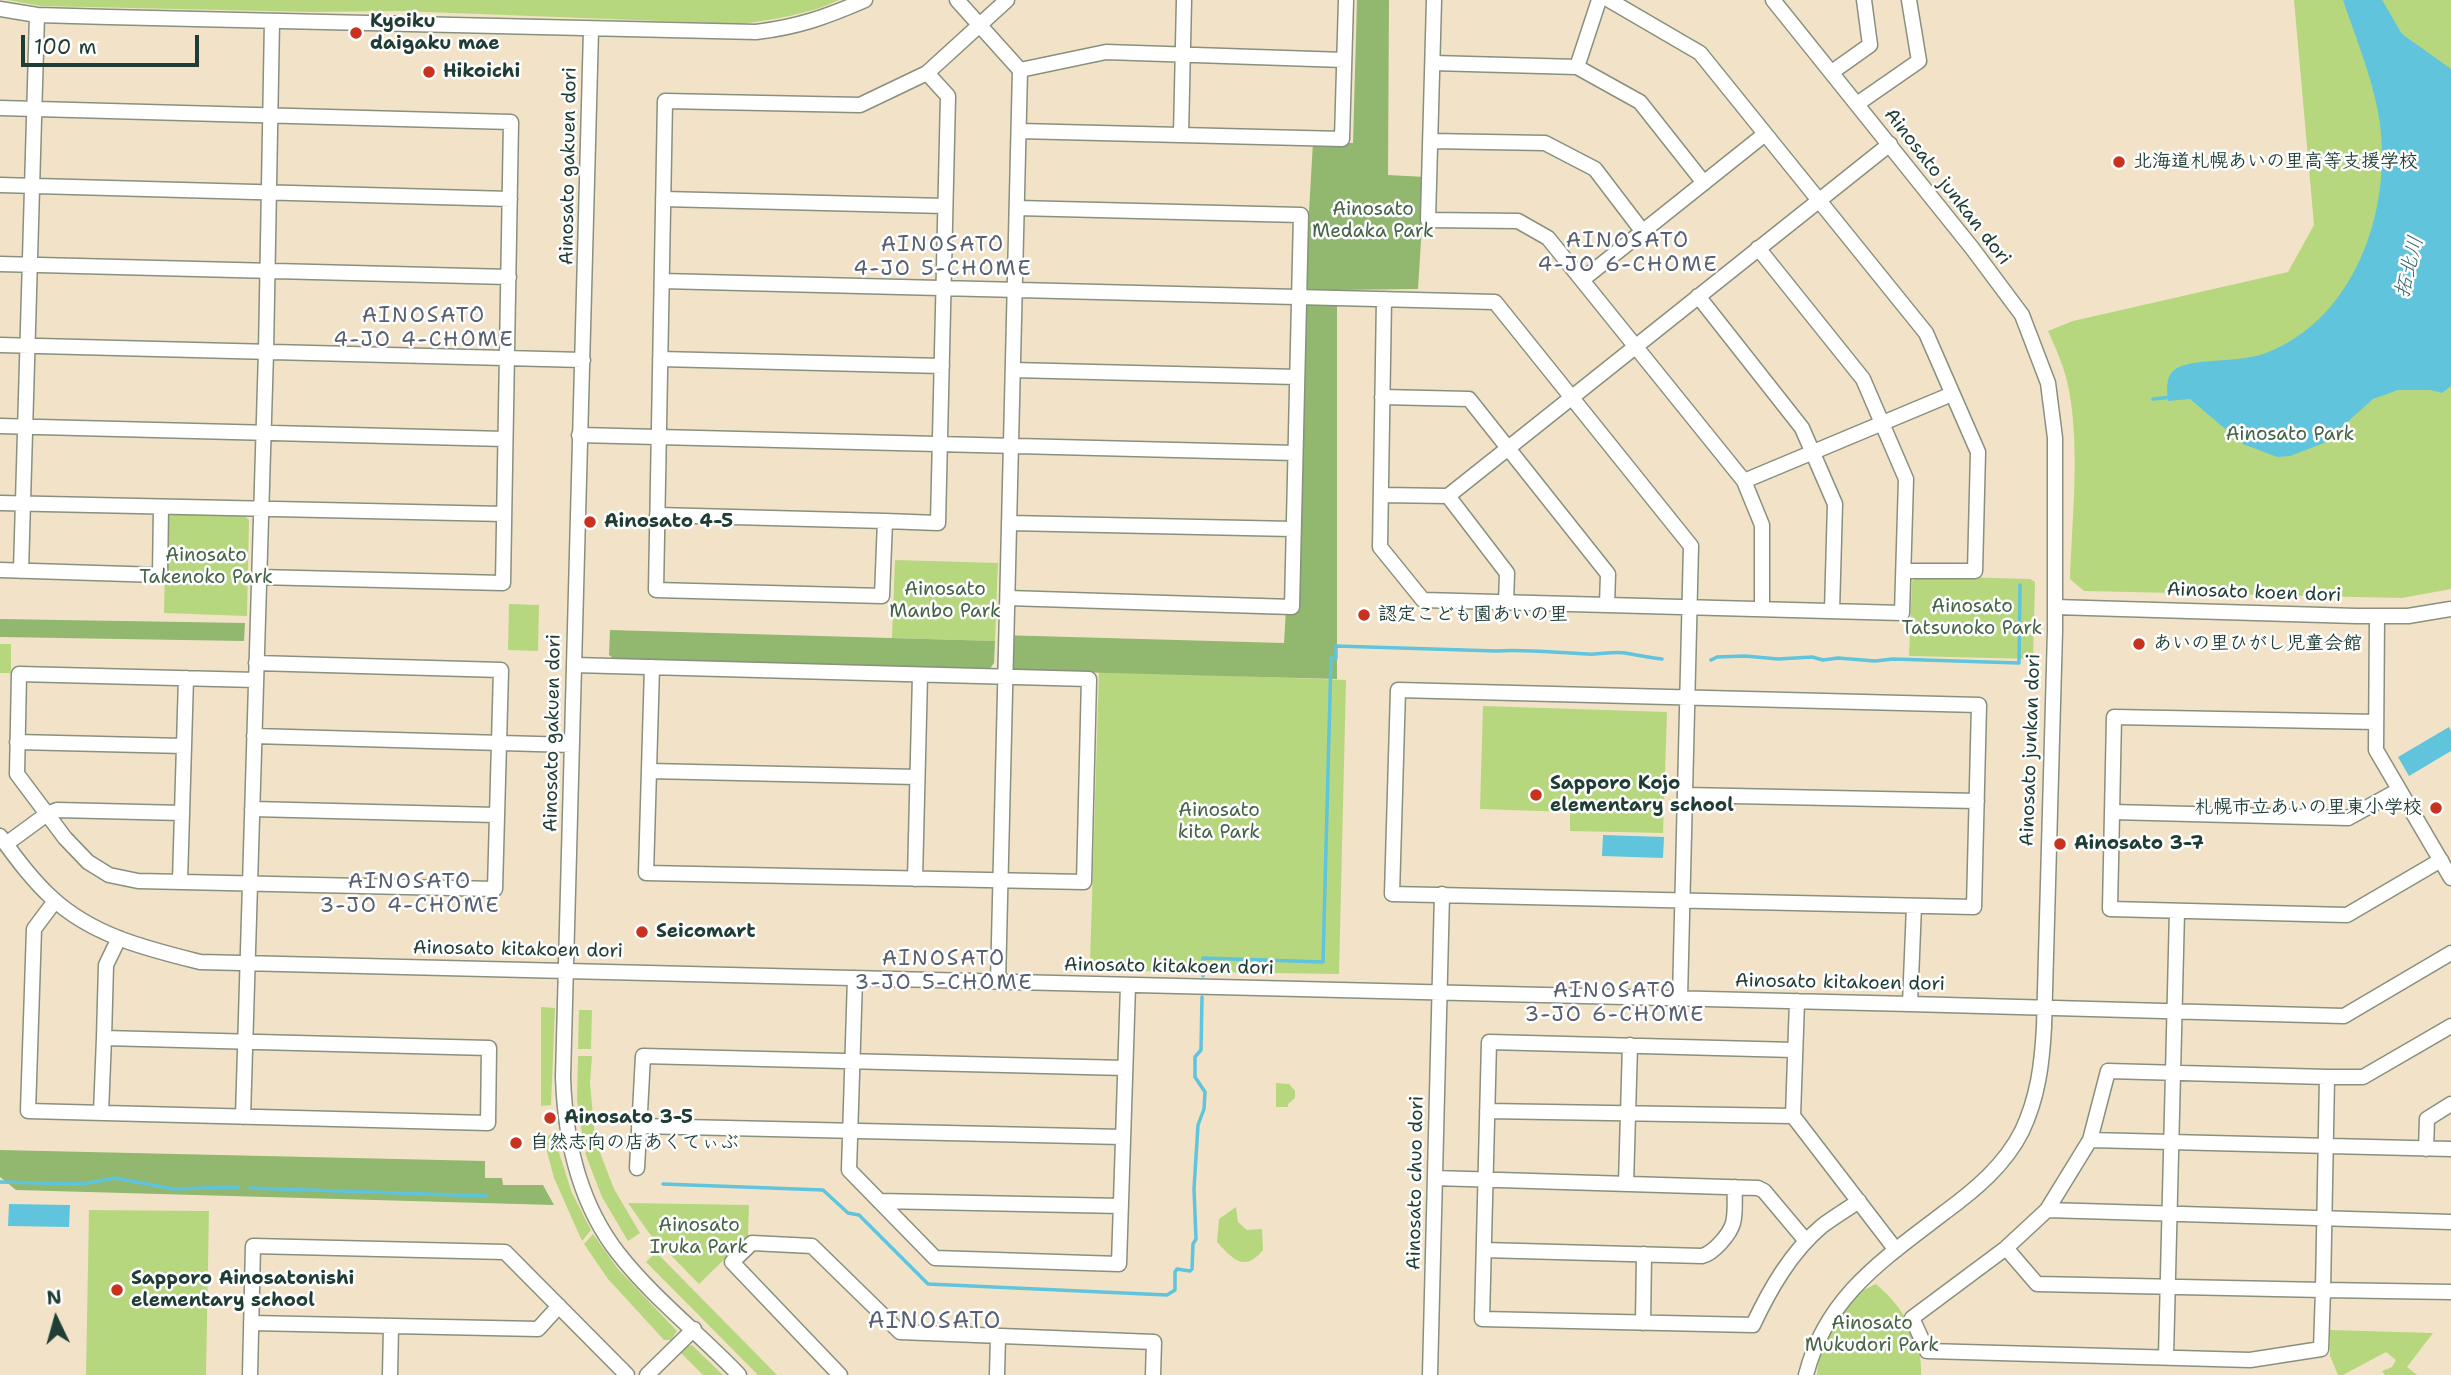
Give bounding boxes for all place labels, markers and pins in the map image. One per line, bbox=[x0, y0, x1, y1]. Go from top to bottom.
place label: Kyoiku daigaku mae bbox=[370, 11, 500, 55]
marker: Kyoiku daigaku mae bbox=[348, 25, 364, 41]
place label: Hikoichi bbox=[443, 61, 520, 83]
marker: Hikoichi bbox=[421, 64, 437, 80]
place label: 北海道札幌あいの里高等支援学校 bbox=[2133, 151, 2418, 173]
marker: 北海道札幌あいの里高等支援学校 bbox=[2111, 154, 2127, 170]
place label: Ainosato 4-5 bbox=[604, 511, 733, 533]
marker: Ainosato 4-5 bbox=[582, 514, 598, 530]
place label: 認定こども園あいの里 bbox=[1378, 604, 1568, 626]
marker: 認定こども園あいの里 bbox=[1356, 607, 1372, 623]
place label: あいの里ひがし児童会館 bbox=[2153, 633, 2362, 655]
marker: あいの里ひがし児童会館 bbox=[2131, 636, 2147, 652]
place label: Sapporo Kojo elementary school bbox=[1550, 773, 1734, 817]
marker: Sapporo Kojo elementary school bbox=[1528, 787, 1544, 803]
place label: 札幌市立あいの里東小学校 bbox=[2194, 797, 2422, 819]
marker: 札幌市立あいの里東小学校 bbox=[2428, 800, 2444, 816]
place label: Ainosato 3-7 bbox=[2074, 833, 2204, 855]
marker: Ainosato 3-7 bbox=[2052, 836, 2068, 852]
place label: Seicomart bbox=[656, 921, 756, 943]
marker: Seicomart bbox=[634, 924, 650, 940]
place label: Ainosato 3-5 bbox=[564, 1107, 693, 1129]
marker: Ainosato 3-5 bbox=[542, 1110, 558, 1126]
place label: 自然志向の店あくてぃぶ bbox=[530, 1132, 739, 1154]
marker: 自然志向の店あくてぃぶ bbox=[508, 1135, 524, 1151]
place label: Sapporo Ainosatonishi elementary school bbox=[131, 1268, 354, 1312]
marker: Sapporo Ainosatonishi elementary school bbox=[109, 1282, 125, 1298]

